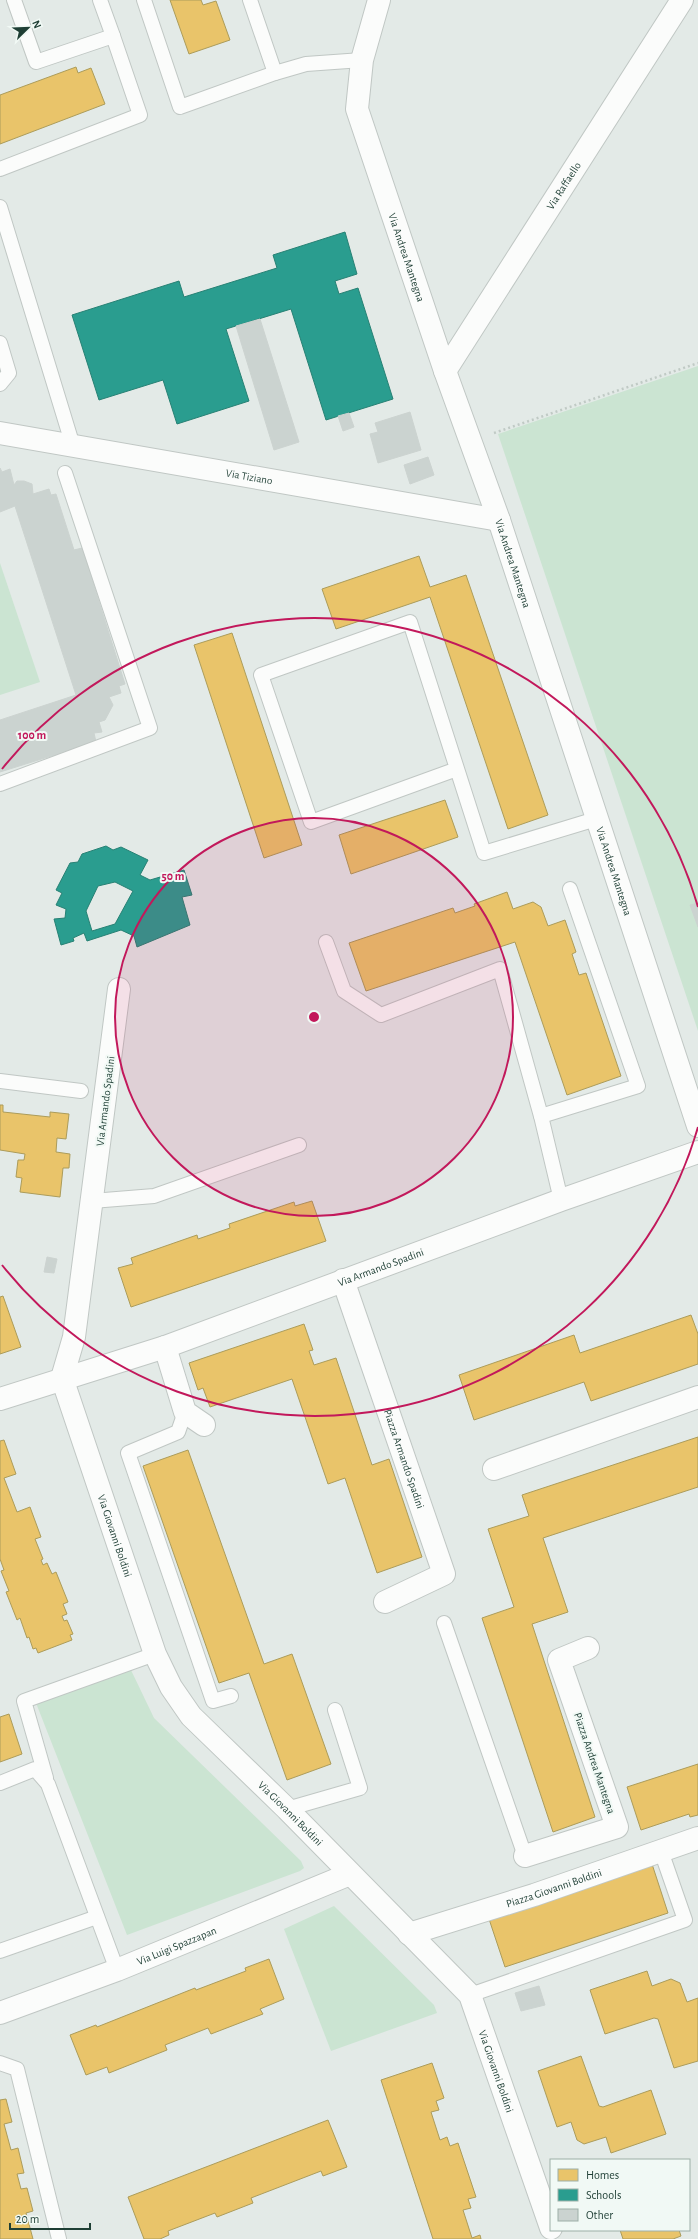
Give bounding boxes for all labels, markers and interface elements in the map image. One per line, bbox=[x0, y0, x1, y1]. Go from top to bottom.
north arrow bbox=[8, 8, 48, 48]
text: N bbox=[30, 19, 43, 30]
street label: Via Raffaello bbox=[545, 160, 583, 212]
street label: Via Andrea Mantegna bbox=[386, 212, 426, 303]
street label: Via Tiziano bbox=[225, 467, 273, 486]
street label: Via Andrea Mantegna bbox=[493, 518, 532, 609]
text: 100 m bbox=[18, 729, 46, 741]
street label: Via Andrea Mantegna bbox=[594, 825, 634, 917]
text: 50 m bbox=[162, 870, 185, 882]
centre of rings bbox=[307, 1010, 321, 1024]
street label: Via Armando Spadini bbox=[95, 1055, 116, 1147]
street label: Via Armando Spadini bbox=[336, 1246, 425, 1288]
street label: Piazza Armando Spadini bbox=[382, 1408, 426, 1510]
street label: Via Giovanni Boldini bbox=[96, 1493, 134, 1578]
street label: Piazza Andrea Mantegna bbox=[572, 1711, 617, 1815]
street label: Via Giovanni Boldini bbox=[256, 1779, 325, 1848]
street label: Piazza Giovanni Boldini bbox=[505, 1867, 603, 1909]
street label: Via Luigi Spazzapan bbox=[135, 1925, 218, 1967]
street label: Via Giovanni Boldini bbox=[477, 2029, 515, 2114]
legend bbox=[550, 2159, 690, 2231]
text: Homes bbox=[586, 2169, 619, 2181]
text: Schools bbox=[586, 2189, 621, 2201]
scale bar bbox=[10, 2205, 90, 2231]
text: Other bbox=[586, 2209, 613, 2221]
text: 20 m bbox=[16, 2213, 39, 2225]

